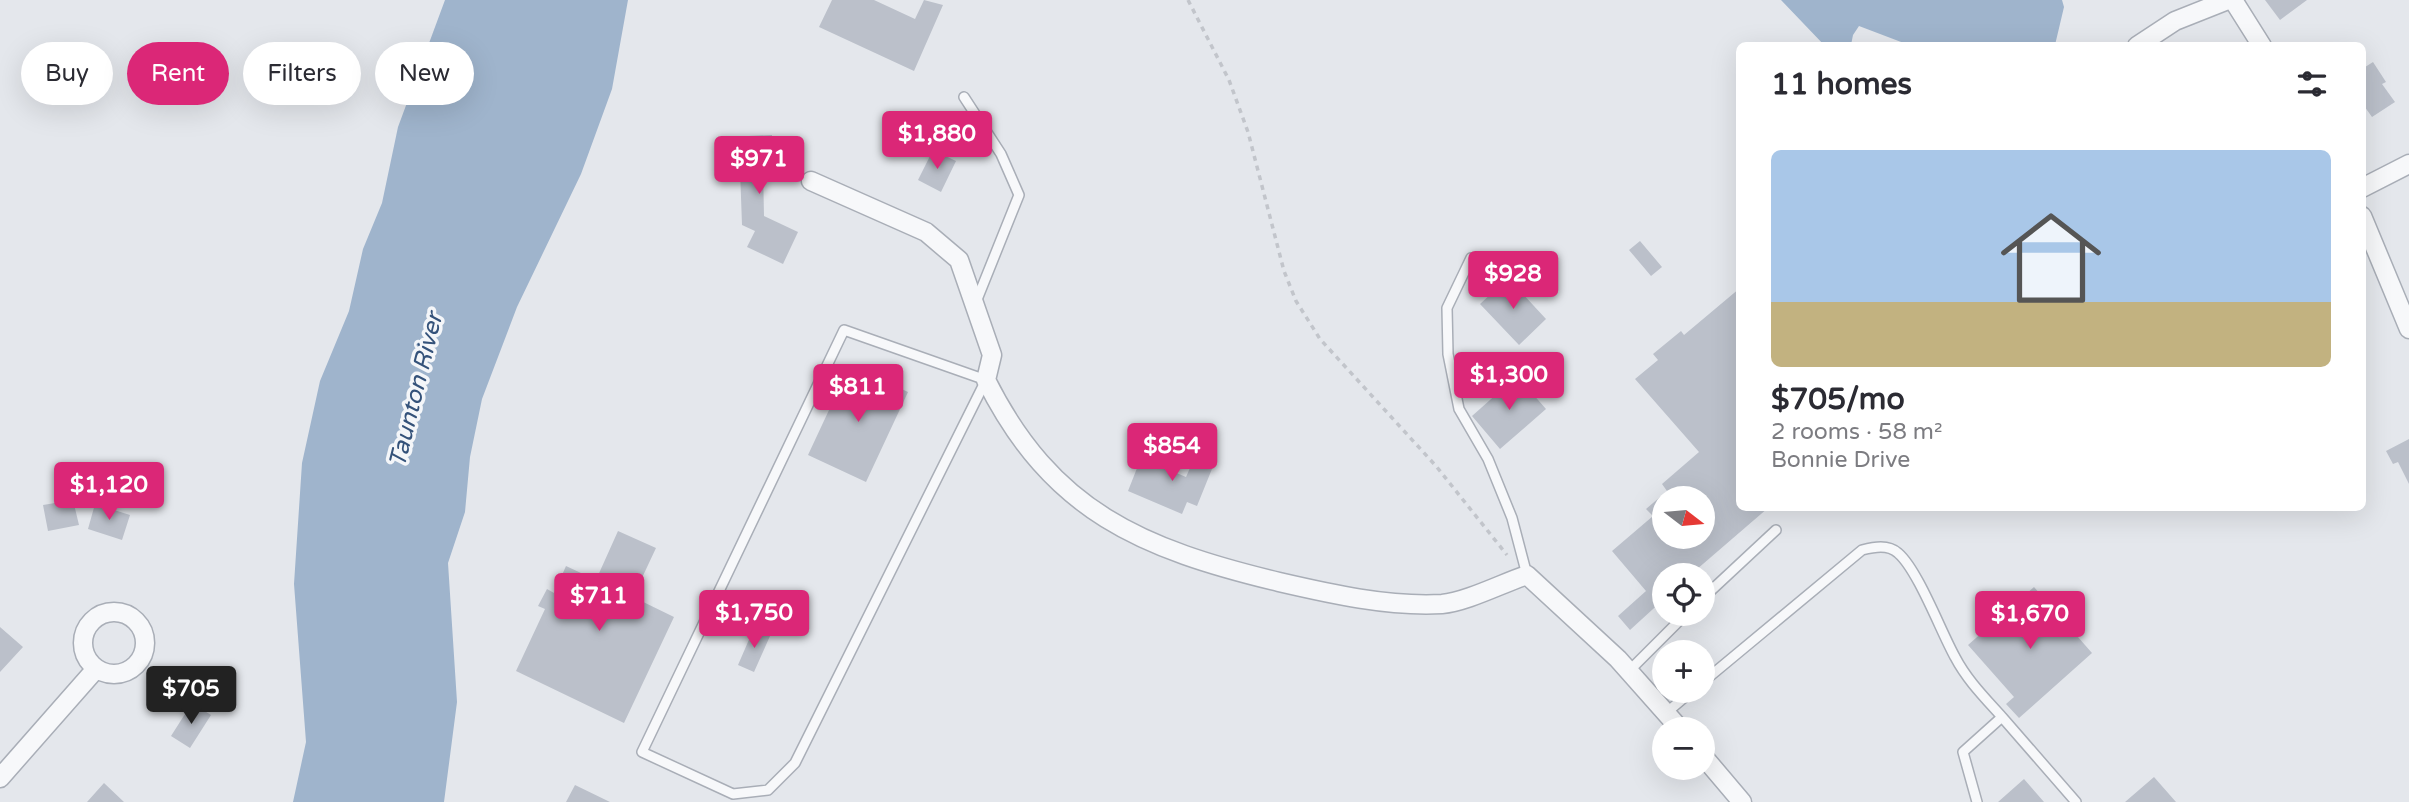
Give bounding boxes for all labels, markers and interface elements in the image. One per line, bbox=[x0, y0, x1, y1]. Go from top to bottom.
chip: Buy bbox=[21, 42, 113, 105]
chip: Rent bbox=[127, 42, 229, 105]
chip: Filters bbox=[243, 42, 361, 105]
chip: New bbox=[375, 42, 474, 105]
icon: filters bbox=[2293, 65, 2331, 103]
text: 11 homes bbox=[1771, 66, 1912, 103]
pin: $1,880 bbox=[880, 111, 994, 171]
text: $1,880 bbox=[898, 120, 976, 148]
pin: $971 bbox=[718, 136, 800, 196]
text: $971 bbox=[730, 145, 788, 173]
icon: home bbox=[1988, 195, 2114, 321]
pin: $928 bbox=[1472, 252, 1554, 311]
text: $928 bbox=[1484, 260, 1542, 288]
water label: Taunton River bbox=[383, 307, 450, 470]
pin: $1,300 bbox=[1452, 352, 1566, 412]
text: $1,300 bbox=[1470, 361, 1548, 389]
pin: $811 bbox=[817, 364, 899, 424]
text: $811 bbox=[829, 373, 887, 401]
text: $705/mo bbox=[1771, 381, 1905, 418]
text: 2 rooms · 58 m² bbox=[1771, 418, 1942, 446]
pin: $854 bbox=[1131, 424, 1213, 483]
text: $854 bbox=[1143, 432, 1201, 460]
text: Bonnie Drive bbox=[1771, 446, 1910, 474]
pin: $1,120 bbox=[52, 462, 166, 522]
text: $1,120 bbox=[70, 471, 148, 499]
north arrow bbox=[1652, 486, 1715, 550]
map controls bbox=[1652, 486, 1715, 780]
button: locate bbox=[1652, 563, 1715, 626]
pin: $711 bbox=[558, 574, 640, 633]
text: $711 bbox=[570, 582, 628, 610]
pin: $1,750 bbox=[697, 590, 811, 650]
pin: $1,670 bbox=[1973, 592, 2087, 651]
text: $1,750 bbox=[715, 599, 793, 627]
text: $1,670 bbox=[1991, 600, 2069, 628]
button: + bbox=[1652, 640, 1715, 703]
pin: $705 bbox=[150, 666, 232, 726]
text: $705 bbox=[162, 675, 220, 703]
button: − bbox=[1652, 717, 1715, 780]

